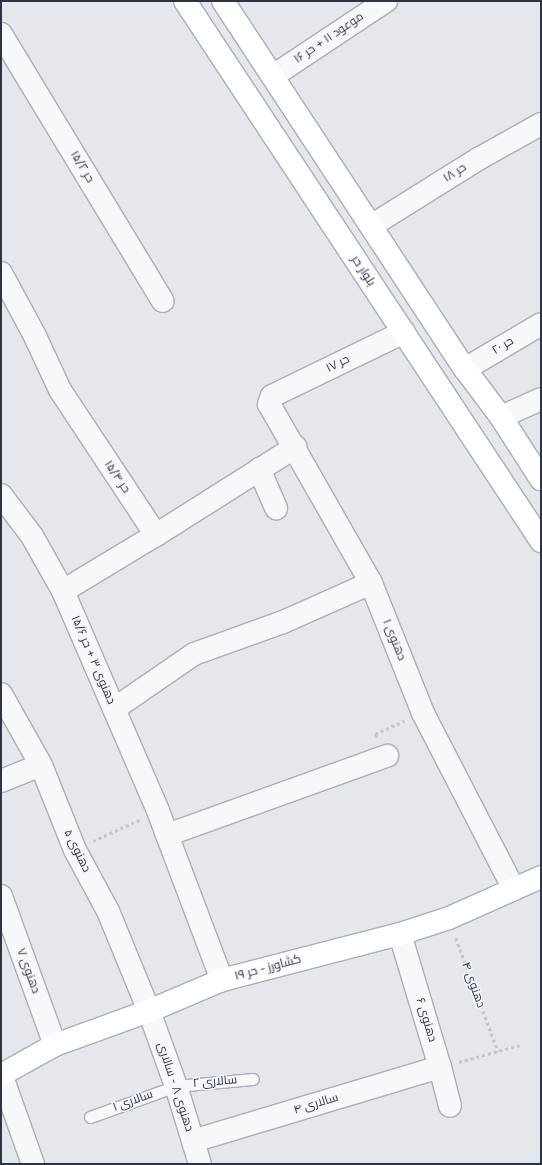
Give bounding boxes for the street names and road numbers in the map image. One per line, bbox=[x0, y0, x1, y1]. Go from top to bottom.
street label: موعود ۱۱ + حر ۱۶ bbox=[291, 9, 367, 67]
street label: حر ۱۵/۲ bbox=[67, 149, 97, 185]
street label: حر ۱۸ bbox=[441, 160, 469, 186]
street label: بلوار حر bbox=[348, 253, 378, 289]
street label: حر ۲۰ bbox=[490, 334, 516, 358]
street label: حر ۱۷ bbox=[324, 352, 352, 376]
street label: حر ۱۵/۴ bbox=[101, 458, 133, 496]
street label: دهنوی ۳ + حر ۱۵/۶ bbox=[68, 613, 118, 707]
street label: دهنوی ۱ bbox=[379, 617, 409, 663]
street label: دهنوی ۵ bbox=[60, 827, 94, 875]
street label: دهنوی ۷ bbox=[13, 946, 43, 996]
street label: کشاورز - حر ۱۹ bbox=[233, 952, 303, 984]
street label: دهنوی ۴ bbox=[458, 960, 488, 1010]
street label: دهنوی ۶ bbox=[412, 996, 440, 1044]
street label: دهنوی ۸ - سالاری bbox=[154, 1041, 196, 1133]
street label: سالاری ۲ bbox=[192, 1073, 238, 1091]
street label: سالاری ۱ bbox=[111, 1087, 155, 1115]
street label: سالاری ۴ bbox=[292, 1090, 340, 1118]

